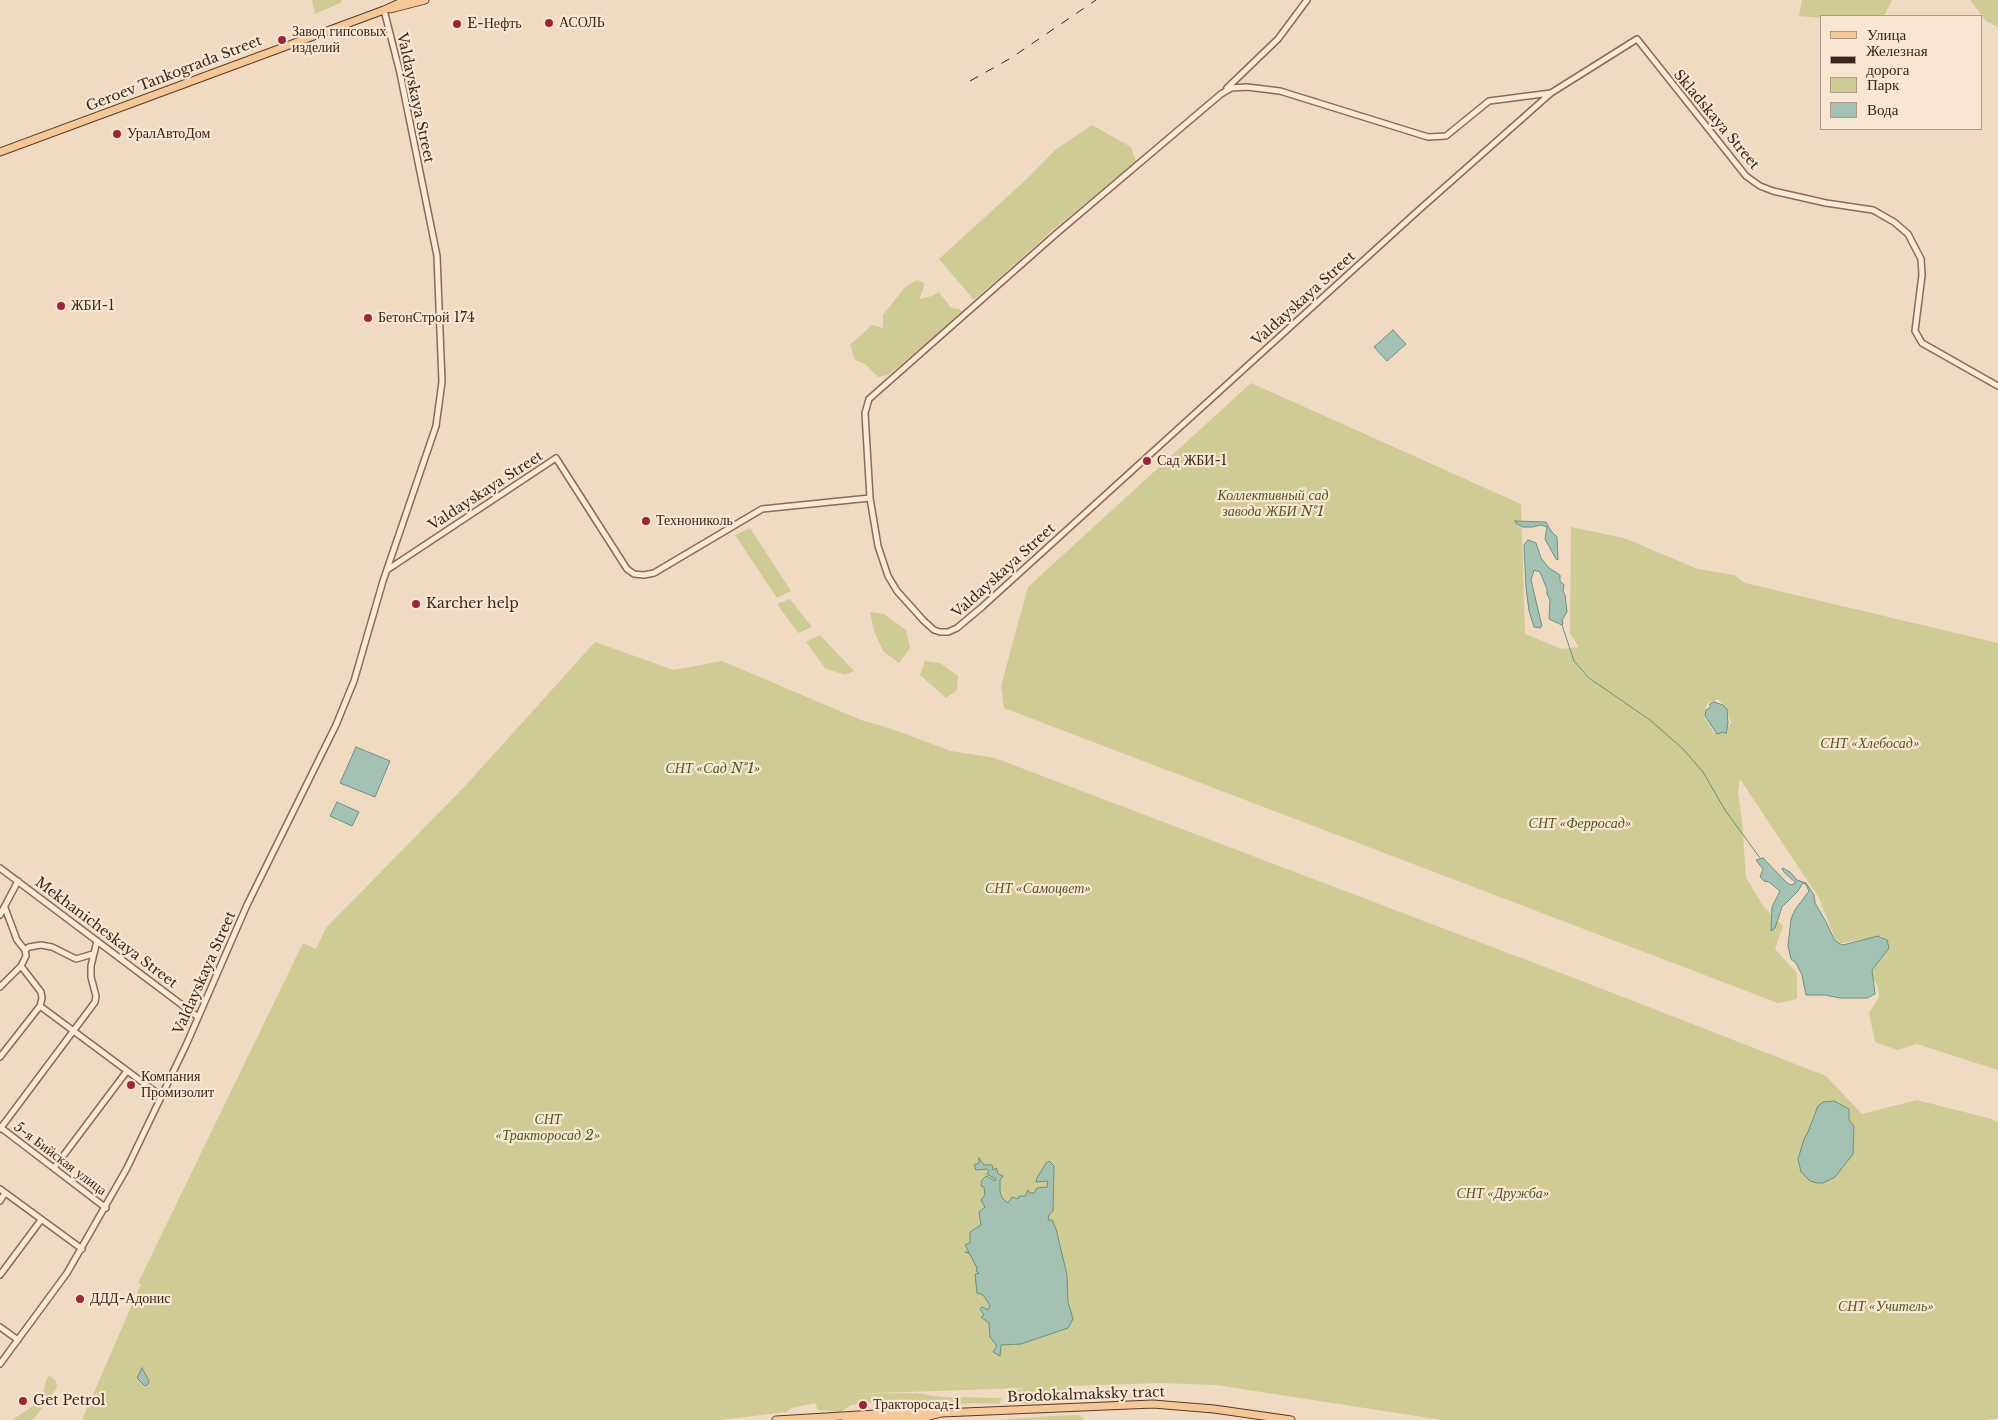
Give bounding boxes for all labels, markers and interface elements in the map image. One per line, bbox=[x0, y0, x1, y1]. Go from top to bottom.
place label: АСОЛЬ bbox=[559, 15, 605, 31]
legend bbox=[1820, 15, 1983, 130]
place label: E-Нефть bbox=[467, 16, 522, 32]
marker: АСОЛЬ bbox=[543, 17, 555, 29]
marker: E-Нефть bbox=[451, 18, 463, 30]
place label: Завод гипсовых изделий bbox=[292, 24, 386, 56]
text: Улица bbox=[1867, 25, 1906, 44]
street label: Valdayskaya Street bbox=[393, 31, 437, 165]
street label: Geroev Tankograda Street bbox=[84, 33, 264, 115]
marker: Завод гипсовых изделий bbox=[276, 34, 288, 46]
text: Железная дорога bbox=[1866, 41, 1928, 79]
street label: Skladskaya Street bbox=[1670, 67, 1762, 173]
text: Парк bbox=[1867, 75, 1899, 94]
text: Вода bbox=[1867, 100, 1898, 119]
place label: УралАвтоДом bbox=[127, 126, 210, 142]
marker: УралАвтоДом bbox=[111, 128, 123, 140]
street label: Valdayskaya Street bbox=[1249, 248, 1359, 350]
place label: ЖБИ-1 bbox=[71, 298, 114, 314]
marker: ЖБИ-1 bbox=[55, 300, 67, 312]
place label: БетонСтрой 174 bbox=[378, 310, 475, 326]
marker: БетонСтрой 174 bbox=[362, 312, 374, 324]
street label: Valdayskaya Street bbox=[426, 448, 546, 534]
place label: Сад ЖБИ-1 bbox=[1157, 453, 1227, 469]
marker: Сад ЖБИ-1 bbox=[1141, 455, 1153, 467]
park label: Коллективный сад завода ЖБИ №1 bbox=[1218, 488, 1328, 520]
place label: Технониколь bbox=[656, 513, 733, 529]
marker: Технониколь bbox=[640, 515, 652, 527]
street label: Valdayskaya Street bbox=[949, 520, 1059, 622]
place label: Karcher help bbox=[426, 596, 519, 612]
marker: Karcher help bbox=[410, 598, 422, 610]
park label: СНТ «Хлебосад» bbox=[1820, 736, 1920, 752]
park label: СНТ «Сад №1» bbox=[666, 761, 760, 777]
park label: СНТ «Ферросад» bbox=[1529, 816, 1631, 832]
street label: Mekhanicheskaya Street bbox=[32, 874, 180, 992]
park label: СНТ «Самоцвет» bbox=[985, 881, 1091, 897]
street label: Valdayskaya Street bbox=[170, 909, 240, 1037]
place label: Компания Промизолит bbox=[141, 1069, 214, 1102]
marker: Компания Промизолит bbox=[125, 1079, 137, 1091]
park label: СНТ «Тракторосад 2» bbox=[496, 1112, 600, 1144]
street label: 5-я Бийская улица bbox=[10, 1119, 110, 1199]
park label: СНТ «Дружба» bbox=[1457, 1186, 1549, 1202]
place label: ДДД-Адонис bbox=[90, 1291, 171, 1307]
marker: ДДД-Адонис bbox=[74, 1293, 86, 1305]
park label: СНТ «Учитель» bbox=[1838, 1299, 1934, 1315]
street label: Brodokalmaksky tract bbox=[1007, 1384, 1165, 1406]
place label: Get Petrol bbox=[33, 1393, 105, 1409]
marker: Get Petrol bbox=[17, 1395, 29, 1407]
place label: Тракторосад-1 bbox=[873, 1397, 961, 1413]
marker: Тракторосад-1 bbox=[857, 1399, 869, 1411]

